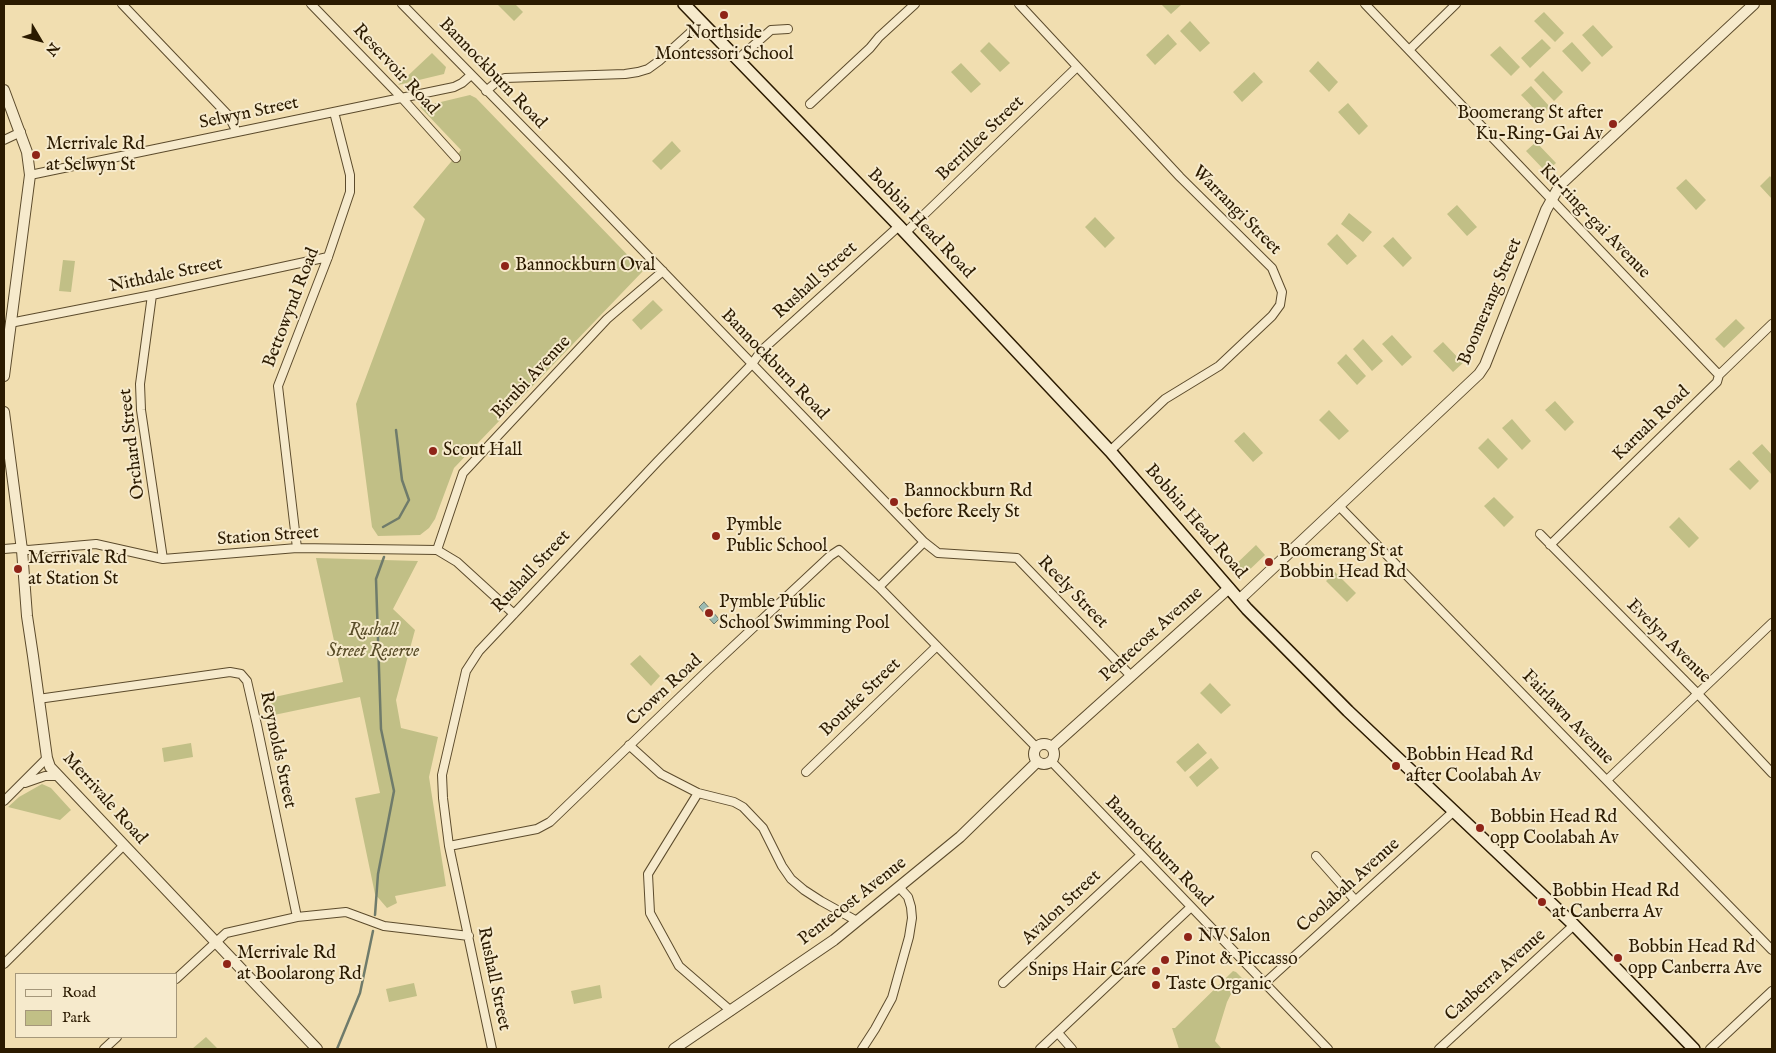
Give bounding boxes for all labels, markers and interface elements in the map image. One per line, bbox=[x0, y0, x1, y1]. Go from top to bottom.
marker: Northside Montessori School bbox=[718, 9, 730, 21]
street label: Bannockburn Road bbox=[434, 14, 550, 134]
north arrow bbox=[15, 15, 65, 65]
street label: Reservoir Road bbox=[347, 20, 443, 120]
place label: Northside Montessori School bbox=[655, 23, 793, 66]
text: N bbox=[41, 39, 63, 59]
street label: Berrillee Street bbox=[933, 92, 1029, 186]
street label: Selwyn Street bbox=[197, 93, 301, 135]
place label: Boomerang St after Ku-Ring-Gai Av bbox=[1457, 103, 1603, 146]
marker: Boomerang St after Ku-Ring-Gai Av bbox=[1607, 118, 1619, 130]
place label: Merrivale Rd at Selwyn St bbox=[46, 134, 145, 176]
marker: Merrivale Rd at Selwyn St bbox=[30, 149, 42, 161]
street label: Ku-ring-gai Avenue bbox=[1534, 160, 1654, 284]
street label: Warrangi Street bbox=[1187, 162, 1285, 260]
street label: Bobbin Head Road bbox=[862, 164, 978, 284]
street label: Boomerang Street bbox=[1455, 235, 1527, 369]
street label: Rushall Street bbox=[770, 238, 862, 324]
street label: Bettowynd Road bbox=[259, 245, 325, 371]
street label: Nithdale Street bbox=[108, 253, 224, 299]
place label: Bannockburn Oval bbox=[515, 255, 655, 277]
marker: Bannockburn Oval bbox=[499, 260, 511, 272]
street label: Bannockburn Road bbox=[716, 305, 832, 425]
street label: Birubi Avenue bbox=[488, 332, 576, 424]
street label: Karuah Road bbox=[1609, 382, 1695, 466]
street label: Orchard Street bbox=[115, 387, 151, 501]
place label: Scout Hall bbox=[443, 440, 522, 462]
marker: Scout Hall bbox=[427, 445, 439, 457]
street label: Bobbin Head Road bbox=[1139, 460, 1251, 584]
place label: Bannockburn Rd before Reely St bbox=[904, 481, 1032, 524]
marker: Bannockburn Rd before Reely St bbox=[888, 496, 900, 508]
place label: Pymble Public School bbox=[726, 515, 827, 558]
street label: Station Street bbox=[216, 523, 320, 551]
street label: Rushall Street bbox=[488, 526, 576, 618]
marker: Pymble Public School bbox=[710, 530, 722, 542]
place label: Boomerang St at Bobbin Head Rd bbox=[1279, 541, 1406, 584]
place label: Merrivale Rd at Station St bbox=[28, 548, 127, 590]
street label: Reely Street bbox=[1032, 552, 1112, 634]
marker: Boomerang St at Bobbin Head Rd bbox=[1263, 556, 1275, 568]
marker: Merrivale Rd at Station St bbox=[12, 563, 24, 575]
street label: Pentecost Avenue bbox=[1096, 583, 1208, 687]
place label: Pymble Public School Swimming Pool bbox=[719, 592, 890, 634]
street label: Evelyn Avenue bbox=[1621, 595, 1715, 689]
marker: Pymble Public School Swimming Pool bbox=[703, 607, 715, 619]
park label: Rushall Street Reserve bbox=[327, 620, 419, 662]
street label: Crown Road bbox=[623, 651, 707, 731]
street label: Bourke Street bbox=[816, 654, 906, 742]
street label: Fairlawn Avenue bbox=[1516, 666, 1618, 770]
street label: Reynolds Street bbox=[254, 689, 300, 811]
place label: Bobbin Head Rd after Coolabah Av bbox=[1406, 745, 1541, 788]
street label: Merrivale Road bbox=[57, 749, 151, 849]
marker: Bobbin Head Rd after Coolabah Av bbox=[1390, 760, 1402, 772]
street label: Bannockburn Road bbox=[1100, 792, 1216, 912]
place label: Bobbin Head Rd opp Coolabah Av bbox=[1490, 807, 1619, 850]
marker: Bobbin Head Rd opp Coolabah Av bbox=[1474, 822, 1486, 834]
street label: Coolabah Avenue bbox=[1293, 834, 1405, 938]
street label: Pentecost Avenue bbox=[795, 853, 911, 951]
street label: Avalon Street bbox=[1018, 866, 1106, 950]
place label: Bobbin Head Rd at Canberra Av bbox=[1552, 881, 1679, 924]
marker: Bobbin Head Rd at Canberra Av bbox=[1536, 896, 1548, 908]
street label: Rushall Street bbox=[472, 925, 514, 1033]
street label: Canberra Avenue bbox=[1441, 925, 1551, 1027]
place label: NV Salon bbox=[1198, 926, 1270, 948]
marker: NV Salon bbox=[1182, 931, 1194, 943]
place label: Bobbin Head Rd opp Canberra Ave bbox=[1628, 937, 1762, 980]
place label: Merrivale Rd at Boolarong Rd bbox=[237, 943, 362, 986]
place label: Pinot & Piccasso bbox=[1175, 949, 1298, 971]
marker: Bobbin Head Rd opp Canberra Ave bbox=[1612, 952, 1624, 964]
marker: Pinot & Piccasso bbox=[1159, 954, 1171, 966]
marker: Merrivale Rd at Boolarong Rd bbox=[221, 958, 233, 970]
place label: Snips Hair Care bbox=[1028, 960, 1146, 982]
marker: Snips Hair Care bbox=[1150, 965, 1162, 977]
legend bbox=[15, 973, 178, 1038]
place label: Taste Organic bbox=[1166, 974, 1271, 996]
marker: Taste Organic bbox=[1150, 979, 1162, 991]
text: Road bbox=[62, 983, 96, 1002]
text: Park bbox=[62, 1008, 91, 1027]

